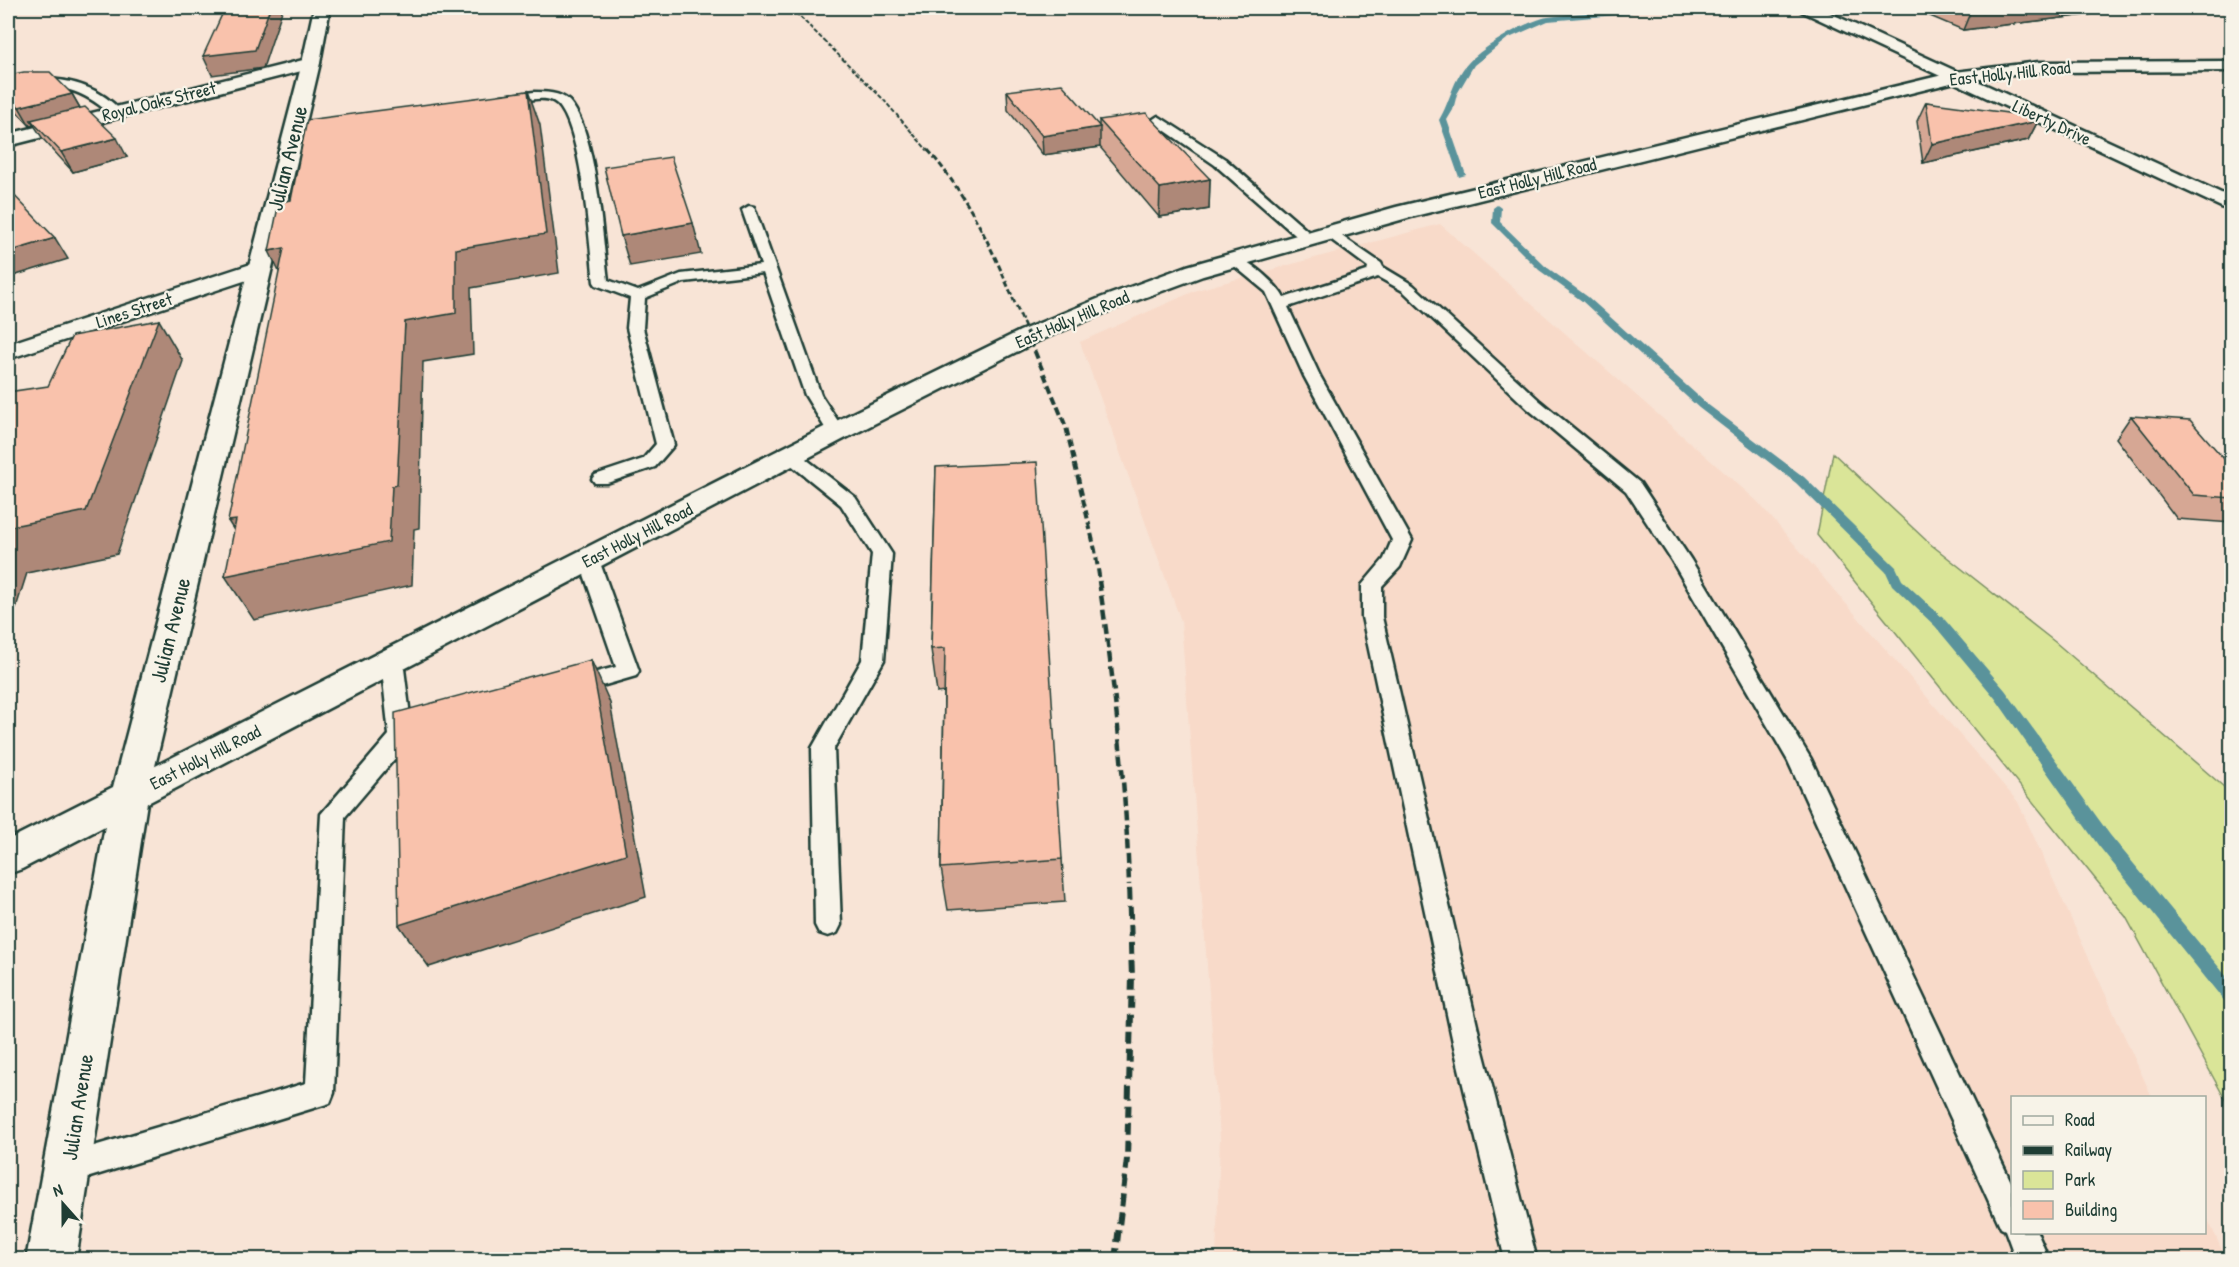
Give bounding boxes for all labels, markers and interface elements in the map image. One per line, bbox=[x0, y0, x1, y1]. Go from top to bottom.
street label: East Holly Hill Road bbox=[1948, 54, 2072, 92]
street label: Royal Oaks Street bbox=[99, 75, 219, 127]
street label: Liberty Drive bbox=[2009, 93, 2095, 151]
street label: Julian Avenue bbox=[259, 102, 315, 214]
street label: East Holly Hill Road bbox=[1475, 151, 1599, 205]
street label: East Holly Hill Road bbox=[1011, 284, 1133, 354]
street label: Lines Street bbox=[93, 286, 176, 334]
street label: East Holly Hill Road bbox=[577, 496, 697, 574]
street label: Julian Avenue bbox=[142, 574, 198, 686]
street label: East Holly Hill Road bbox=[145, 718, 265, 796]
street label: Julian Avenue bbox=[54, 1052, 100, 1162]
legend bbox=[2011, 1096, 2206, 1234]
text: Road bbox=[2065, 1107, 2095, 1132]
text: Railway bbox=[2065, 1137, 2112, 1162]
text: Park bbox=[2065, 1167, 2096, 1192]
north arrow bbox=[33, 1174, 93, 1234]
text: N bbox=[50, 1178, 66, 1202]
text: Building bbox=[2065, 1197, 2117, 1222]

